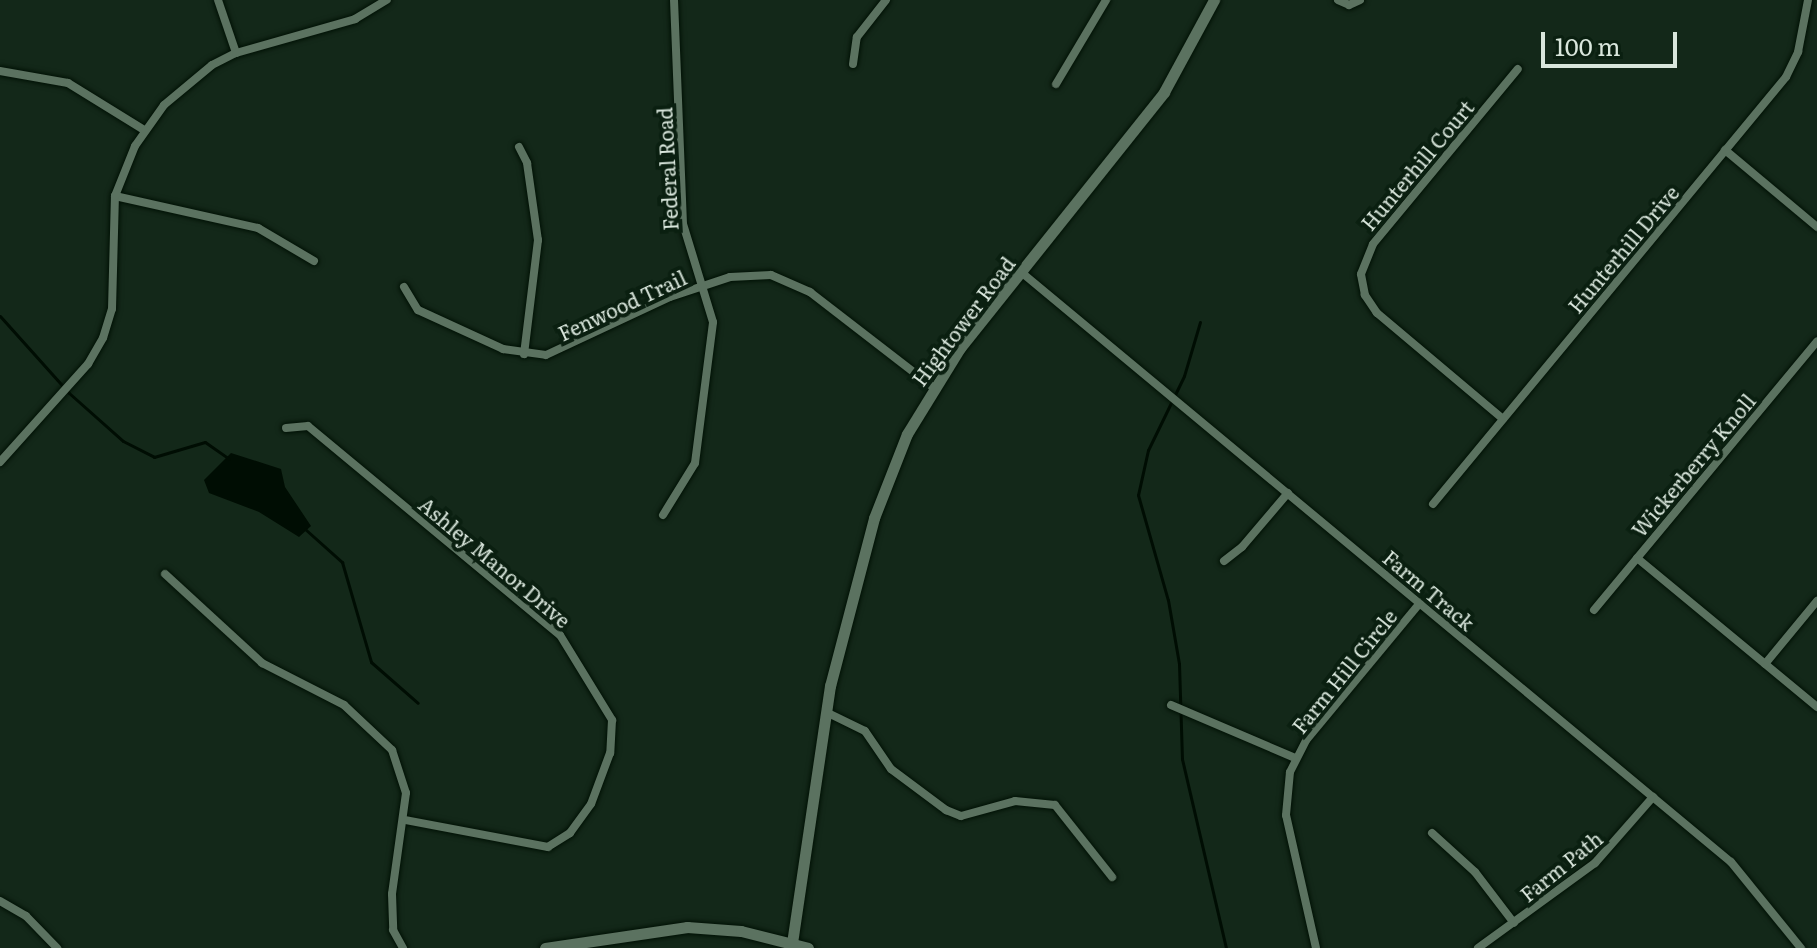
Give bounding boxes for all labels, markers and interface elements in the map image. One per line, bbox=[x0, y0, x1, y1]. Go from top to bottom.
scale bar bbox=[1545, 16, 1681, 66]
text: 100 m bbox=[1555, 28, 1621, 63]
street label: Hunterhill Court bbox=[1356, 95, 1478, 235]
street label: Federal Road bbox=[652, 107, 682, 231]
street label: Hunterhill Drive bbox=[1563, 180, 1683, 318]
street label: Hightower Road bbox=[907, 252, 1019, 390]
street label: Fenwood Trail bbox=[554, 265, 690, 345]
street label: Wickerberry Knoll bbox=[1626, 389, 1760, 541]
street label: Ashley Manor Drive bbox=[415, 492, 575, 632]
street label: Farm Track bbox=[1379, 545, 1479, 635]
street label: Farm Hill Circle bbox=[1287, 604, 1401, 738]
street label: Farm Path bbox=[1515, 826, 1607, 906]

